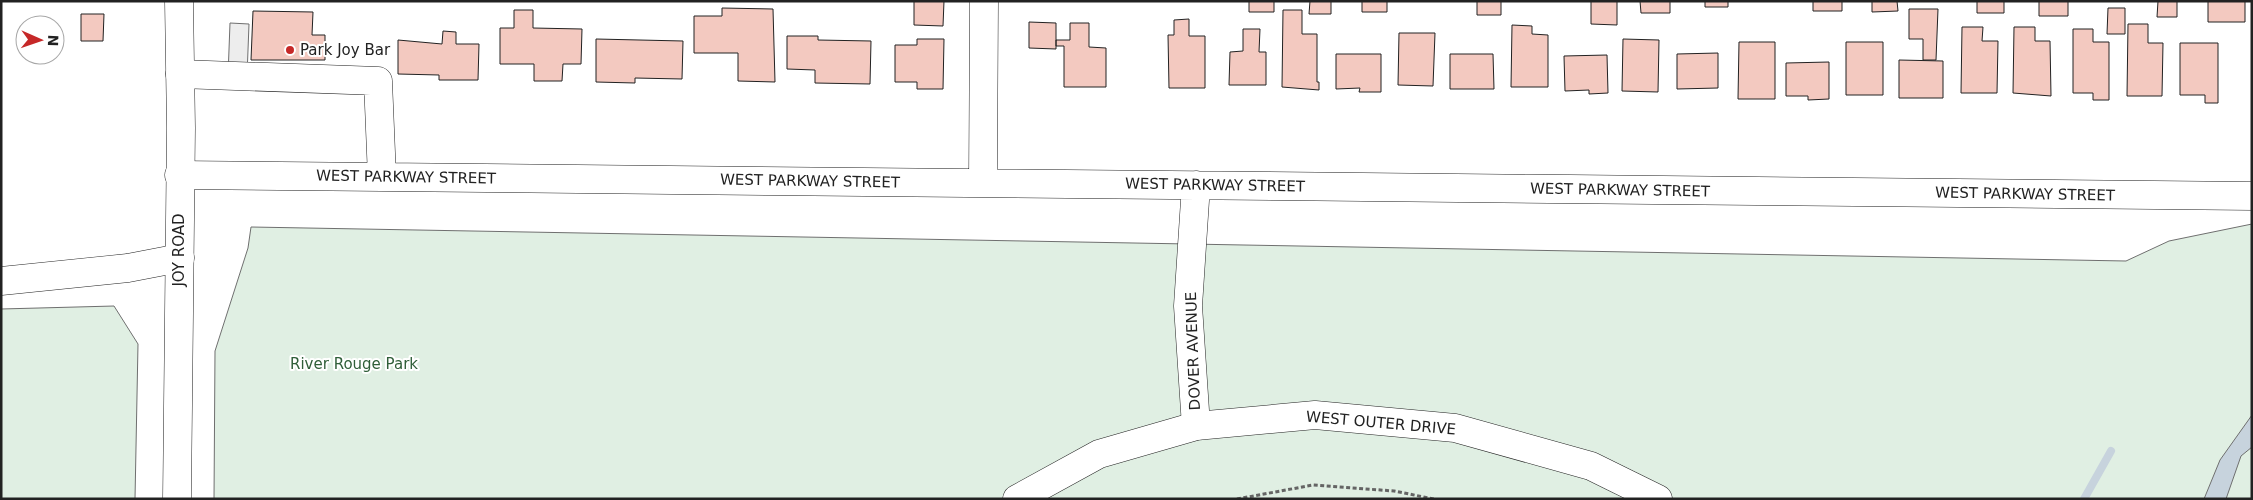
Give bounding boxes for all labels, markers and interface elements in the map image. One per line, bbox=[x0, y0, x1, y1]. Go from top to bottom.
north arrow bbox=[15, 15, 65, 65]
text: N bbox=[45, 34, 61, 47]
place label: Park Joy Bar bbox=[300, 41, 391, 59]
marker: Park Joy Bar bbox=[284, 44, 296, 56]
street label: WEST PARKWAY STREET bbox=[316, 166, 497, 188]
street label: WEST PARKWAY STREET bbox=[720, 170, 901, 192]
street label: WEST PARKWAY STREET bbox=[1125, 174, 1306, 196]
street label: WEST PARKWAY STREET bbox=[1530, 179, 1711, 201]
street label: WEST PARKWAY STREET bbox=[1935, 183, 2116, 205]
street label: JOY ROAD bbox=[170, 213, 188, 288]
street label: DOVER AVENUE bbox=[1182, 291, 1204, 411]
park label: River Rouge Park bbox=[290, 355, 418, 373]
street label: WEST OUTER DRIVE bbox=[1305, 407, 1457, 439]

